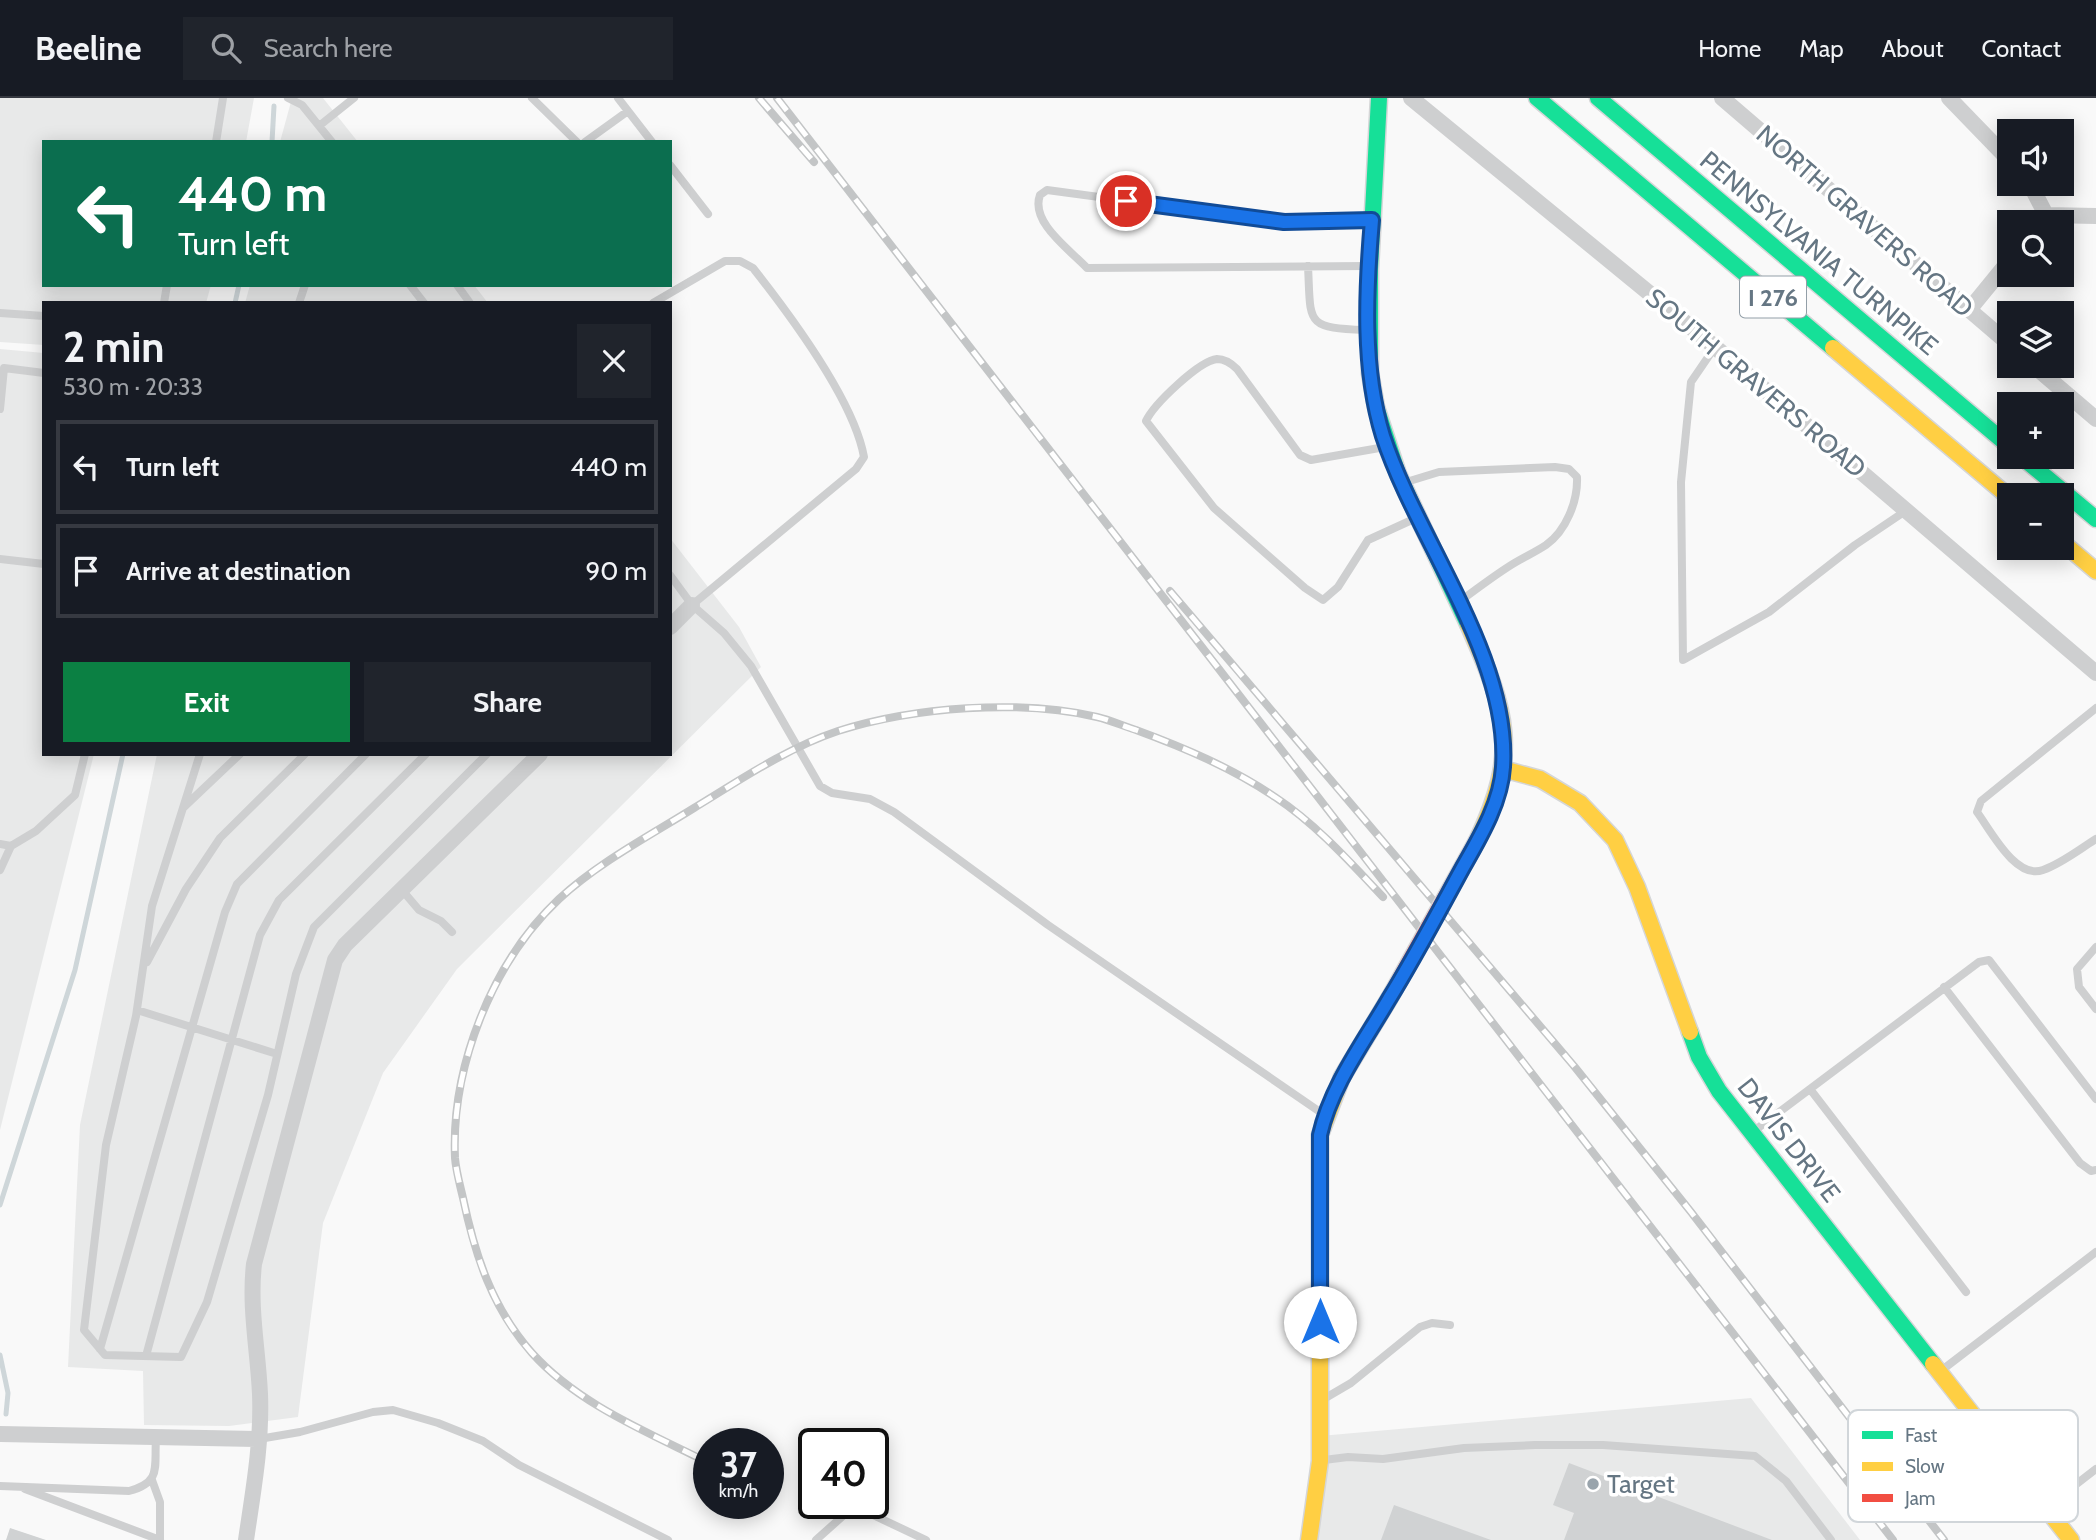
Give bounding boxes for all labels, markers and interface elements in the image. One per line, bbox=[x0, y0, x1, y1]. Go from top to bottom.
search box bbox=[183, 17, 673, 80]
text: Beeline bbox=[35, 28, 141, 68]
icon: search bbox=[207, 29, 245, 67]
text: Search here bbox=[263, 32, 393, 64]
text: Home bbox=[1698, 34, 1761, 63]
text: Map bbox=[1799, 34, 1844, 63]
text: About bbox=[1882, 34, 1944, 63]
text: Contact bbox=[1982, 34, 2061, 63]
street label: NORTH GRAVERS ROAD bbox=[1750, 118, 1980, 324]
map controls bbox=[1997, 119, 2074, 560]
button: sound bbox=[1997, 119, 2074, 196]
street label: PENNSYLVANIA TURNPIKE bbox=[1693, 144, 1945, 362]
text: 440 m bbox=[178, 164, 327, 223]
icon: left bbox=[63, 168, 154, 259]
pin bbox=[1096, 171, 1156, 231]
icon: arrive bbox=[1107, 182, 1145, 220]
button: search bbox=[1997, 210, 2074, 287]
text: Turn left bbox=[178, 224, 289, 263]
road number: I 276 bbox=[1740, 276, 1806, 317]
street label: SOUTH GRAVERS ROAD bbox=[1640, 282, 1872, 484]
button: layers bbox=[1997, 301, 2074, 378]
text: 2 min bbox=[63, 321, 164, 373]
button: close bbox=[577, 324, 651, 398]
text: 530 m · 20:33 bbox=[63, 373, 203, 401]
button: + bbox=[1997, 392, 2074, 469]
icon: left bbox=[67, 448, 105, 486]
text: Turn left bbox=[126, 451, 219, 483]
text: 440 m bbox=[570, 451, 647, 483]
button: − bbox=[1997, 483, 2074, 560]
icon: arrive bbox=[67, 552, 105, 590]
text: Arrive at destination bbox=[126, 555, 351, 587]
text: 90 m bbox=[585, 555, 647, 587]
button: Exit bbox=[63, 662, 350, 742]
button: Share bbox=[364, 662, 651, 742]
street label: DAVIS DRIVE bbox=[1731, 1072, 1847, 1208]
position arrow bbox=[1283, 1285, 1357, 1359]
legend bbox=[1848, 1410, 2078, 1522]
text: Fast bbox=[1905, 1424, 1938, 1447]
speed limit sign: 40 bbox=[798, 1428, 889, 1519]
text: 37 bbox=[720, 1443, 757, 1486]
text: Slow bbox=[1905, 1455, 1945, 1478]
place label: Target bbox=[1607, 1468, 1675, 1500]
marker: Target bbox=[1585, 1476, 1601, 1492]
text: km/h bbox=[719, 1480, 758, 1502]
text: Jam bbox=[1904, 1487, 1935, 1510]

